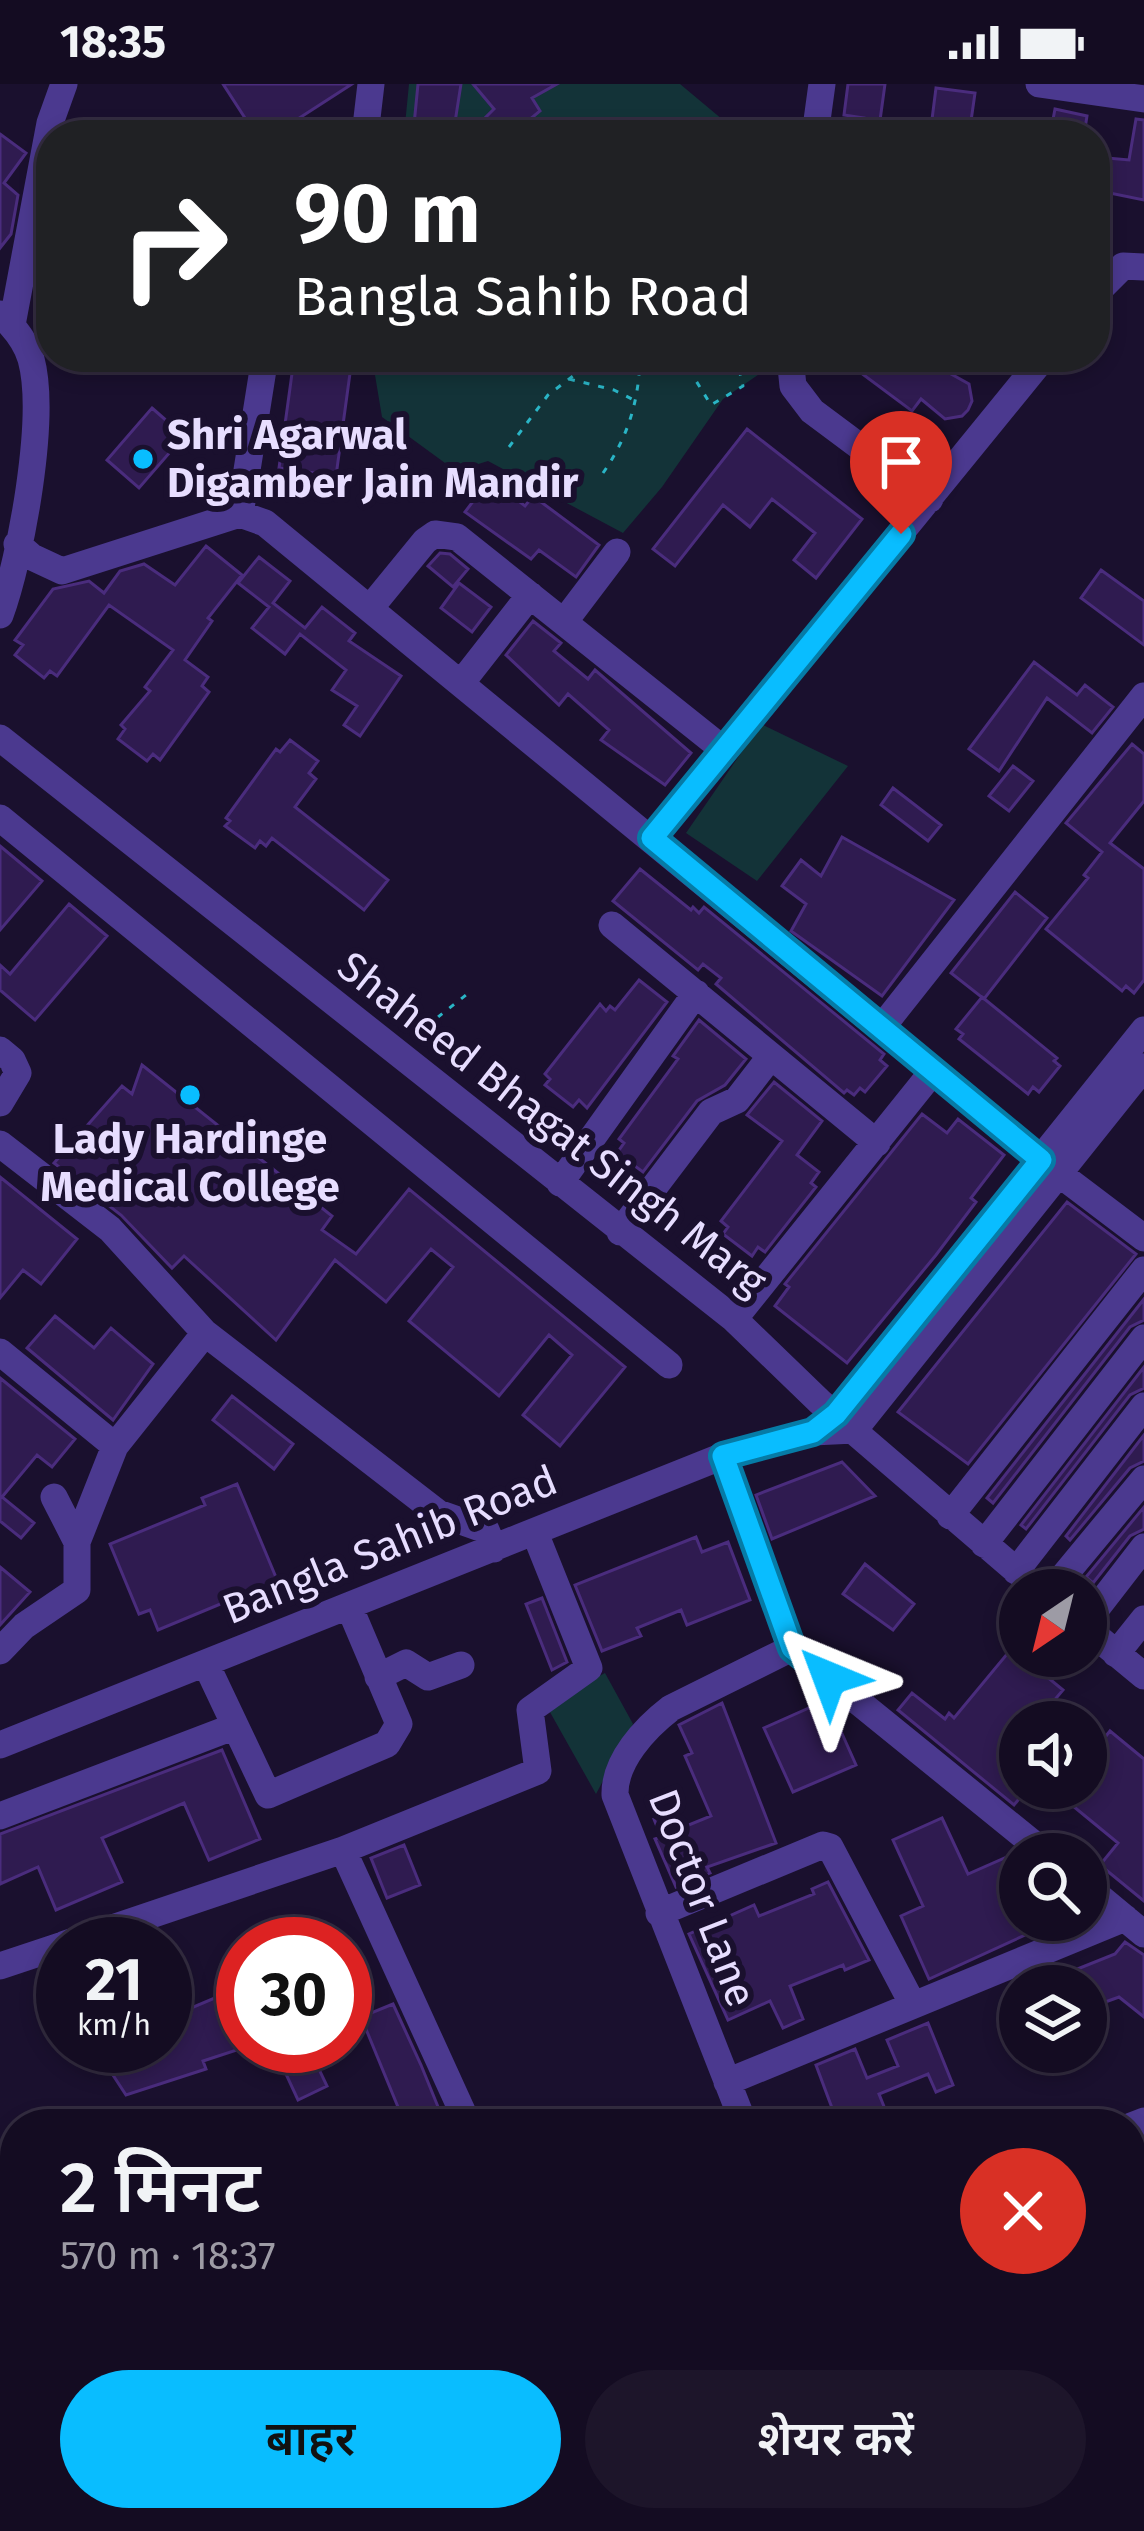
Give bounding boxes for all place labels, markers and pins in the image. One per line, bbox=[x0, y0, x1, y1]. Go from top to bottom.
place label: Shri Agarwal Digamber Jain Mandir bbox=[167, 410, 579, 508]
pin bbox=[850, 411, 952, 534]
marker: Shri Agarwal Digamber Jain Mandir bbox=[130, 446, 156, 472]
marker: Lady Hardinge Medical College bbox=[177, 1082, 203, 1108]
place label: Lady Hardinge Medical College bbox=[40, 1114, 340, 1212]

